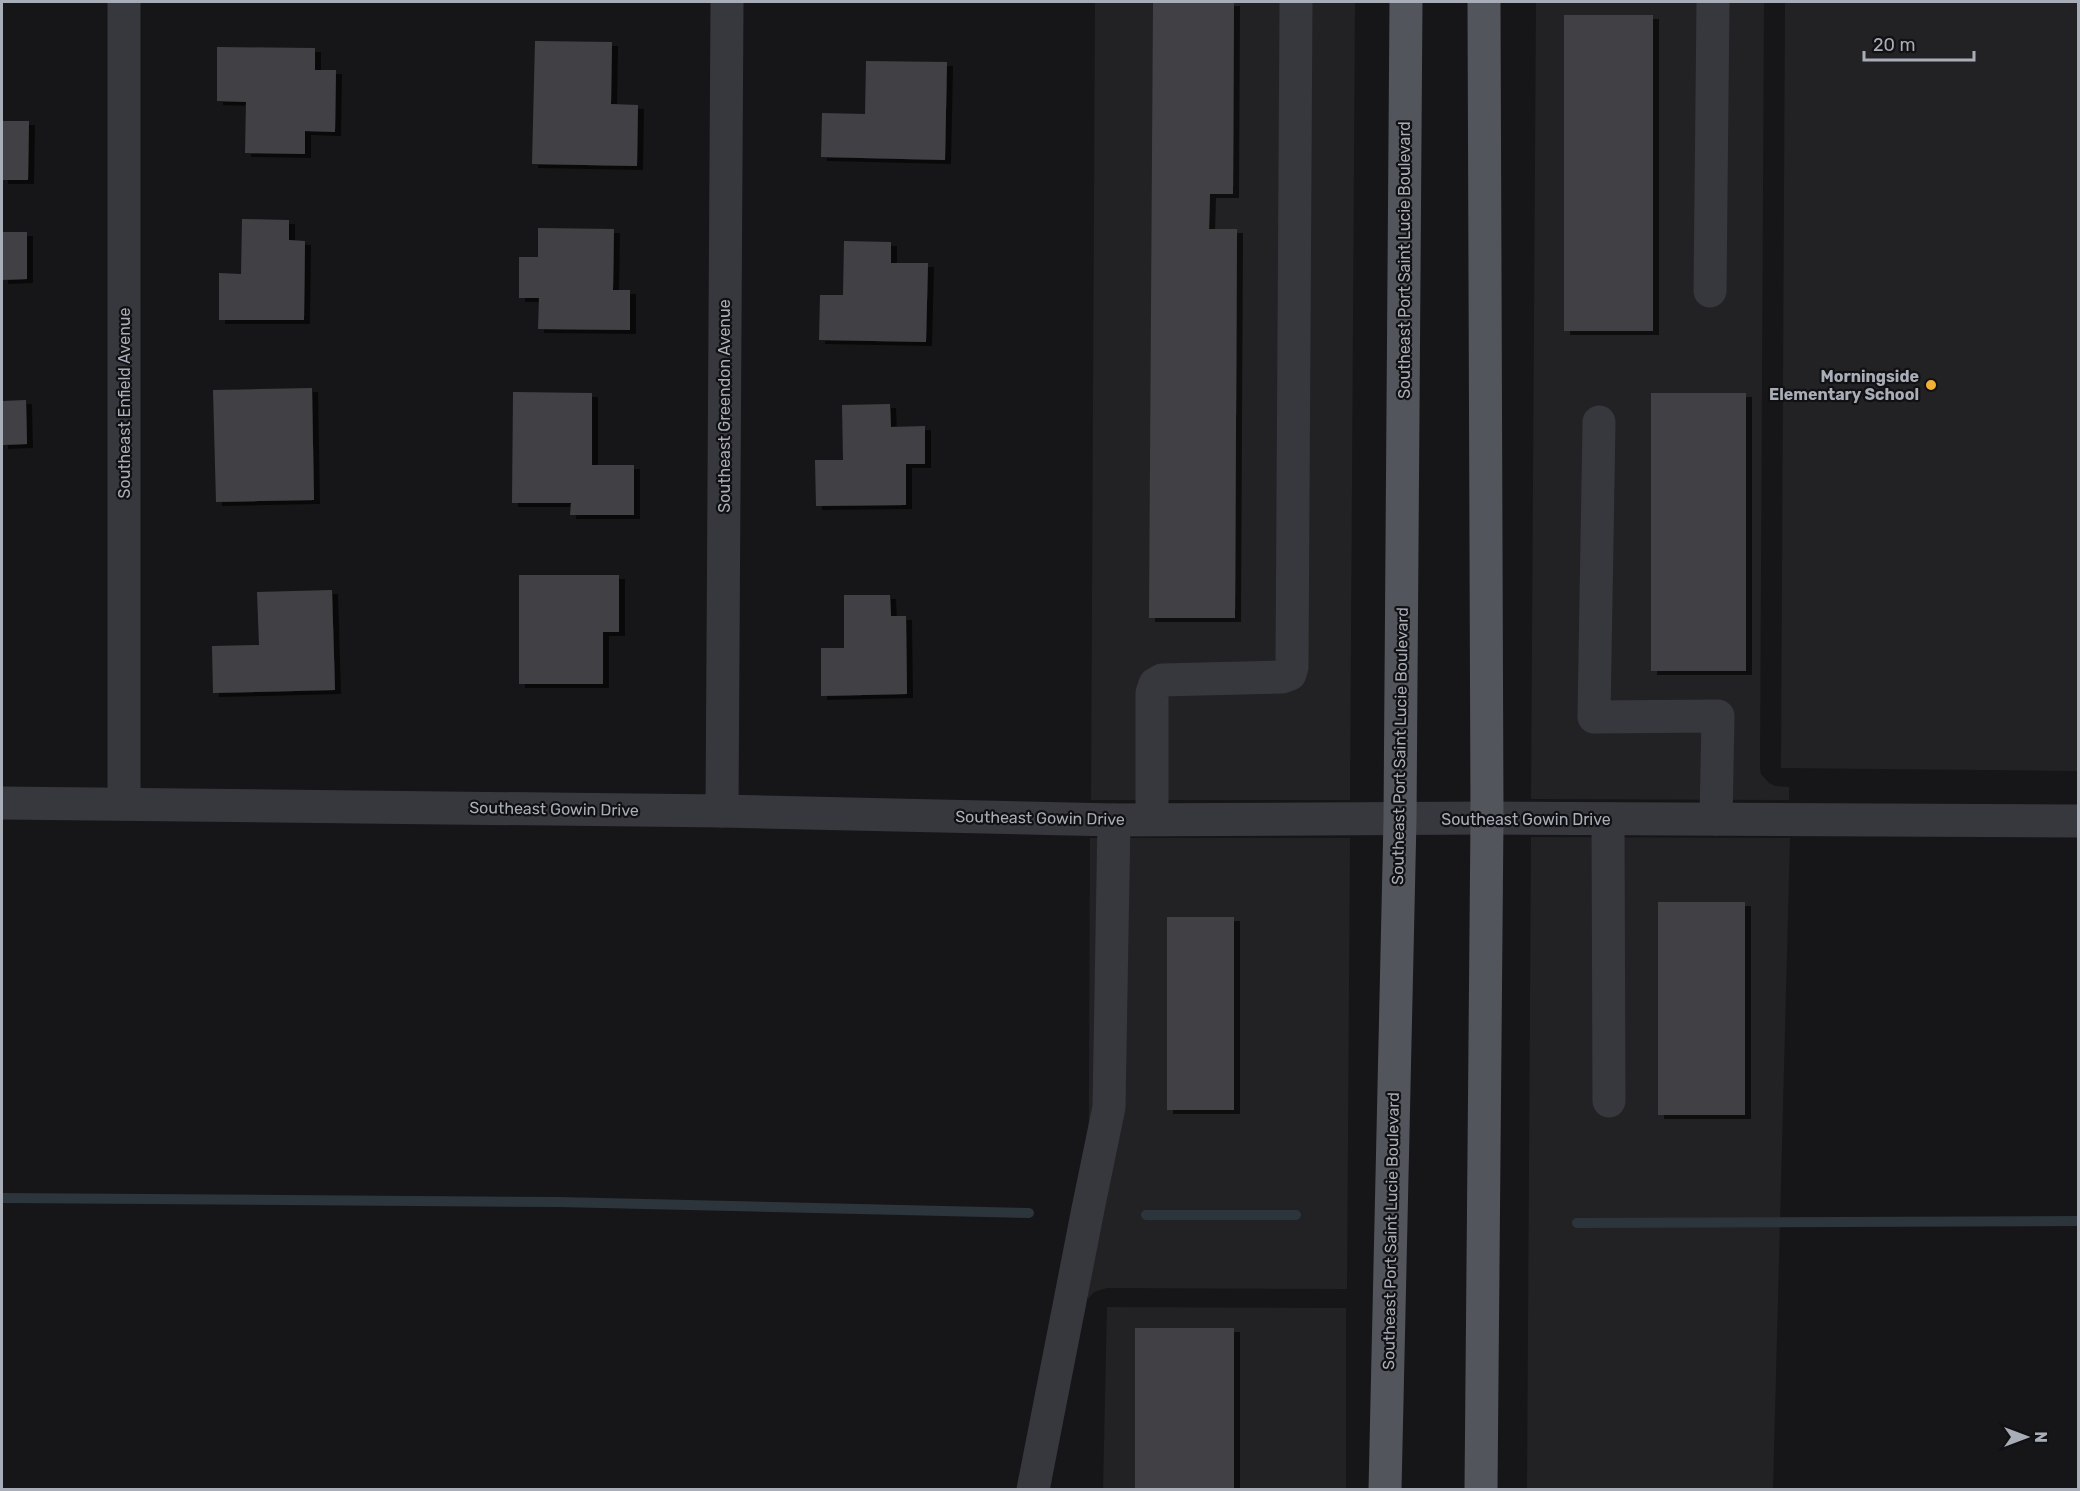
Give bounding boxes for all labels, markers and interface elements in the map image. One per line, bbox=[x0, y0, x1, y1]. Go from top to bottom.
scale bar bbox=[1864, 24, 1974, 62]
text: 20 m bbox=[1873, 34, 1915, 56]
street label: Southeast Port Saint Lucie Boulevard bbox=[1395, 121, 1414, 399]
street label: Southeast Greendon Avenue bbox=[715, 299, 734, 513]
street label: Southeast Enfield Avenue bbox=[115, 308, 134, 498]
place label: Morningside Elementary School bbox=[1769, 367, 1919, 404]
marker: Morningside Elementary School bbox=[1924, 378, 1938, 392]
street label: Southeast Port Saint Lucie Boulevard bbox=[1388, 607, 1412, 885]
street label: Southeast Gowin Drive bbox=[469, 798, 639, 820]
street label: Southeast Gowin Drive bbox=[955, 807, 1125, 829]
street label: Southeast Gowin Drive bbox=[1441, 810, 1611, 829]
street label: Southeast Port Saint Lucie Boulevard bbox=[1379, 1092, 1403, 1370]
north arrow bbox=[1996, 1407, 2056, 1467]
text: N bbox=[2031, 1431, 2050, 1443]

